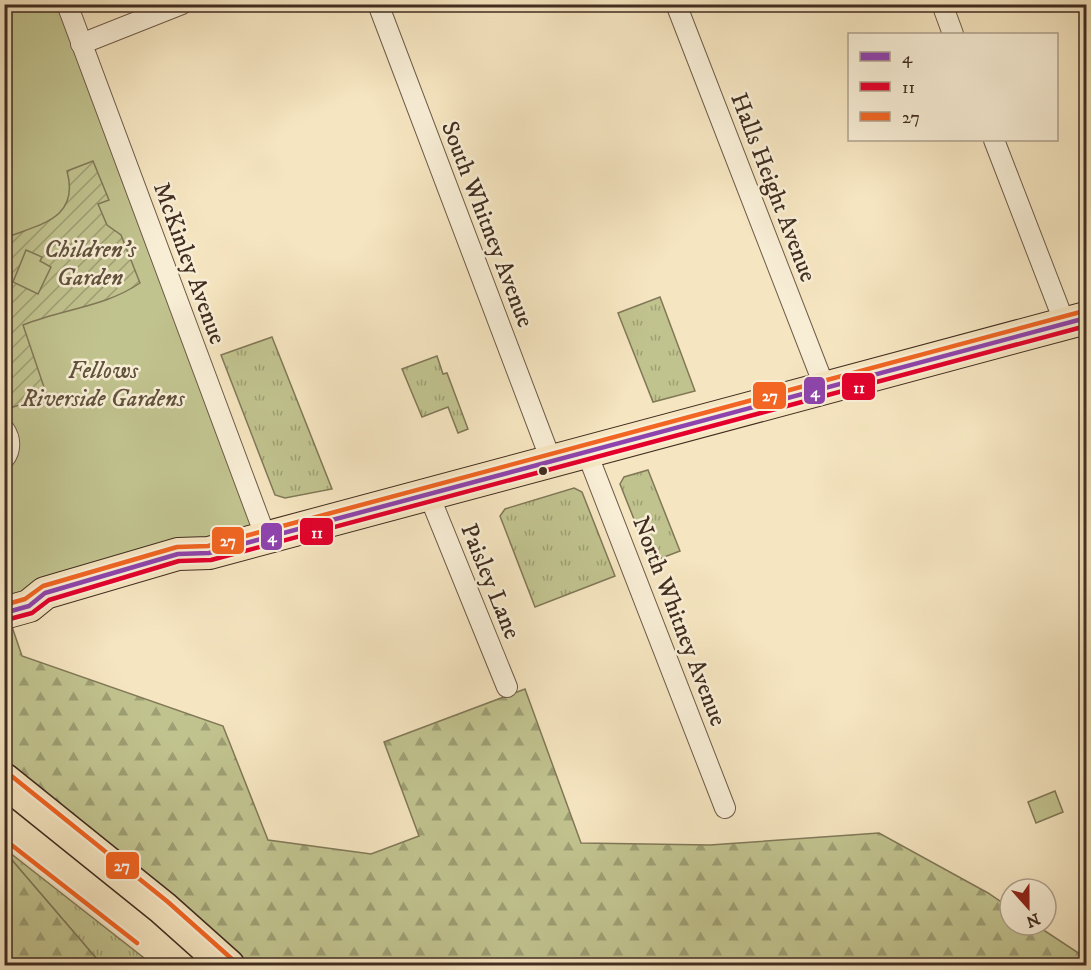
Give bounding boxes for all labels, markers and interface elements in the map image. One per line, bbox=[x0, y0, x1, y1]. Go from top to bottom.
legend bbox=[848, 33, 1058, 141]
text: 4 bbox=[902, 47, 913, 69]
text: 11 bbox=[902, 77, 915, 99]
street label: Halls Height Avenue bbox=[723, 89, 823, 286]
text: 27 bbox=[902, 107, 920, 129]
street label: South Whitney Avenue bbox=[434, 117, 540, 332]
street label: McKinley Avenue bbox=[146, 178, 232, 348]
park label: Children's Garden bbox=[44, 235, 137, 293]
park label: Fellows Riverside Gardens bbox=[21, 356, 185, 414]
line badge: 11 bbox=[841, 372, 876, 401]
line badge: 4 bbox=[803, 376, 826, 405]
text: 11 bbox=[853, 378, 865, 398]
line badge: 27 bbox=[752, 381, 787, 410]
text: 4 bbox=[809, 382, 820, 402]
text: 27 bbox=[762, 386, 778, 406]
unlabelled marker bbox=[537, 465, 549, 477]
street label: North Whitney Avenue bbox=[625, 512, 733, 731]
line badge: 11 bbox=[299, 517, 334, 546]
street label: Paisley Lane bbox=[453, 519, 527, 644]
line badge: 4 bbox=[260, 522, 283, 551]
text: 11 bbox=[311, 523, 323, 543]
line badge: 27 bbox=[211, 526, 245, 555]
text: 4 bbox=[266, 527, 277, 547]
text: 27 bbox=[220, 531, 236, 551]
line badge: 27 bbox=[105, 851, 140, 880]
text: 27 bbox=[114, 856, 130, 876]
north arrow bbox=[998, 877, 1058, 937]
text: N bbox=[1023, 908, 1043, 932]

